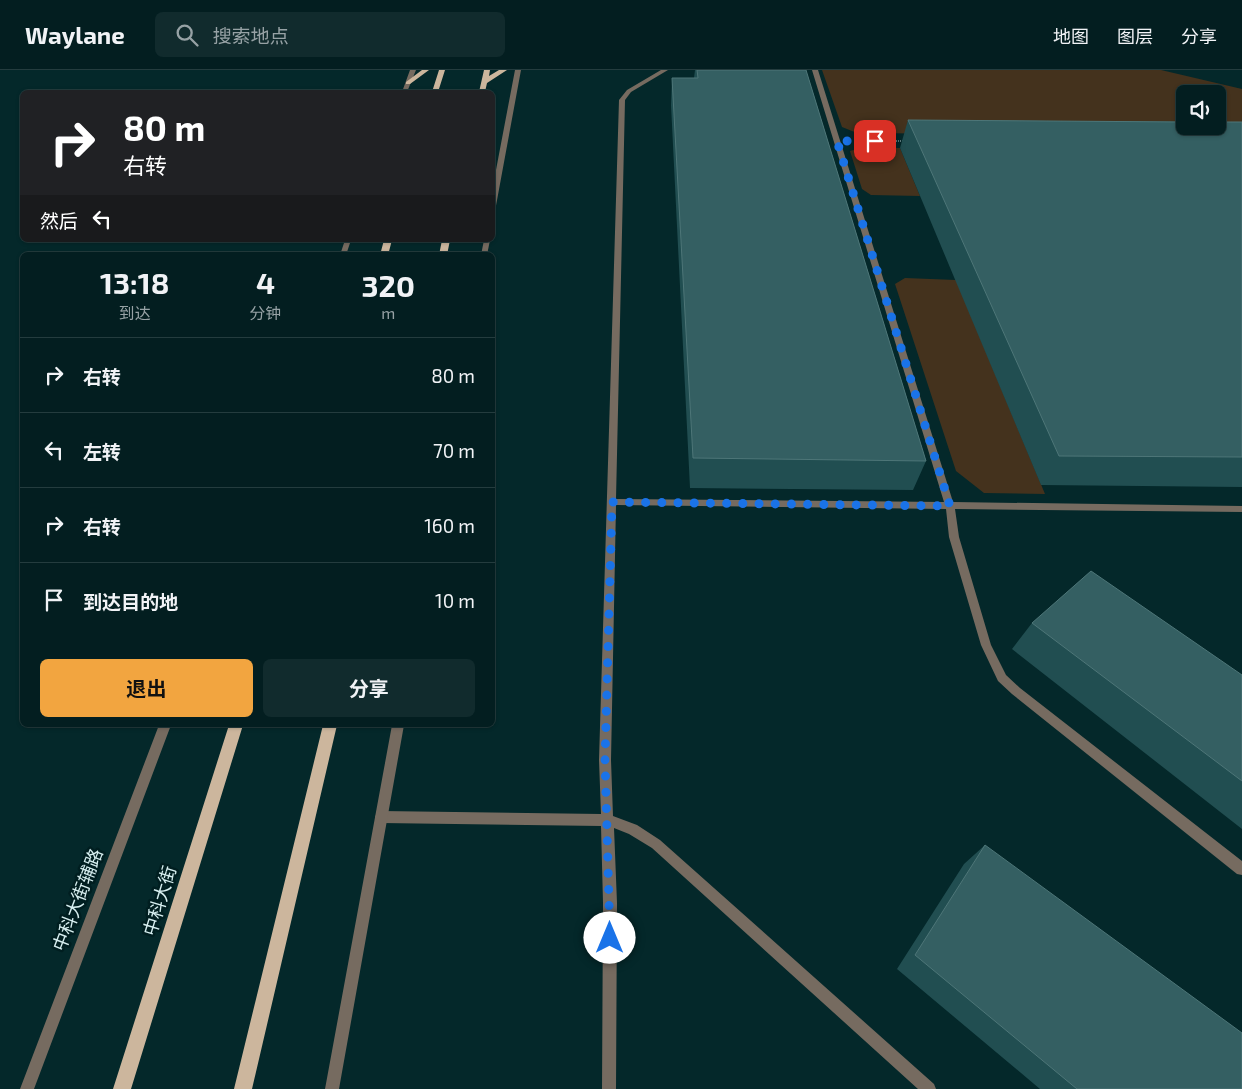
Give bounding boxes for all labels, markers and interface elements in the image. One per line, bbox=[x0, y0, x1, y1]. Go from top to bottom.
search box bbox=[155, 12, 505, 57]
text: Waylane bbox=[25, 20, 125, 49]
icon: search bbox=[173, 21, 201, 49]
text: 搜索地点 bbox=[213, 24, 289, 47]
text: 地图 bbox=[1053, 25, 1089, 47]
text: 图层 bbox=[1117, 25, 1153, 47]
text: 分享 bbox=[1181, 25, 1217, 47]
map controls bbox=[1176, 85, 1226, 135]
button: sound bbox=[1176, 85, 1226, 135]
text: 80 m bbox=[123, 106, 205, 148]
icon: right bbox=[40, 110, 105, 175]
pin bbox=[854, 120, 896, 162]
icon: arrive bbox=[861, 127, 889, 155]
text: 右转 bbox=[123, 152, 167, 178]
icon: left bbox=[88, 205, 116, 233]
text: 然后 bbox=[40, 209, 78, 232]
text: 13:18 bbox=[100, 264, 169, 300]
text: 4 bbox=[256, 264, 275, 300]
text: 320 bbox=[362, 267, 415, 303]
text: 到达 bbox=[119, 303, 151, 322]
text: 分钟 bbox=[249, 303, 281, 322]
text: m bbox=[381, 303, 395, 322]
icon: right bbox=[40, 361, 68, 389]
text: 80 m bbox=[431, 364, 475, 387]
text: 右转 bbox=[83, 365, 121, 388]
icon: left bbox=[40, 436, 68, 464]
text: 70 m bbox=[433, 439, 475, 462]
text: 左转 bbox=[83, 440, 121, 463]
icon: right bbox=[40, 511, 68, 539]
text: 160 m bbox=[424, 514, 475, 537]
text: 右转 bbox=[83, 515, 121, 538]
icon: arrive bbox=[40, 586, 68, 614]
text: 10 m bbox=[435, 589, 475, 612]
text: 到达目的地 bbox=[83, 590, 178, 613]
button: 退出 bbox=[40, 659, 253, 717]
button: 分享 bbox=[263, 659, 475, 717]
street label: 中科大街辅路 bbox=[47, 845, 107, 954]
street label: 中科大街 bbox=[138, 863, 180, 938]
position arrow bbox=[583, 911, 635, 963]

